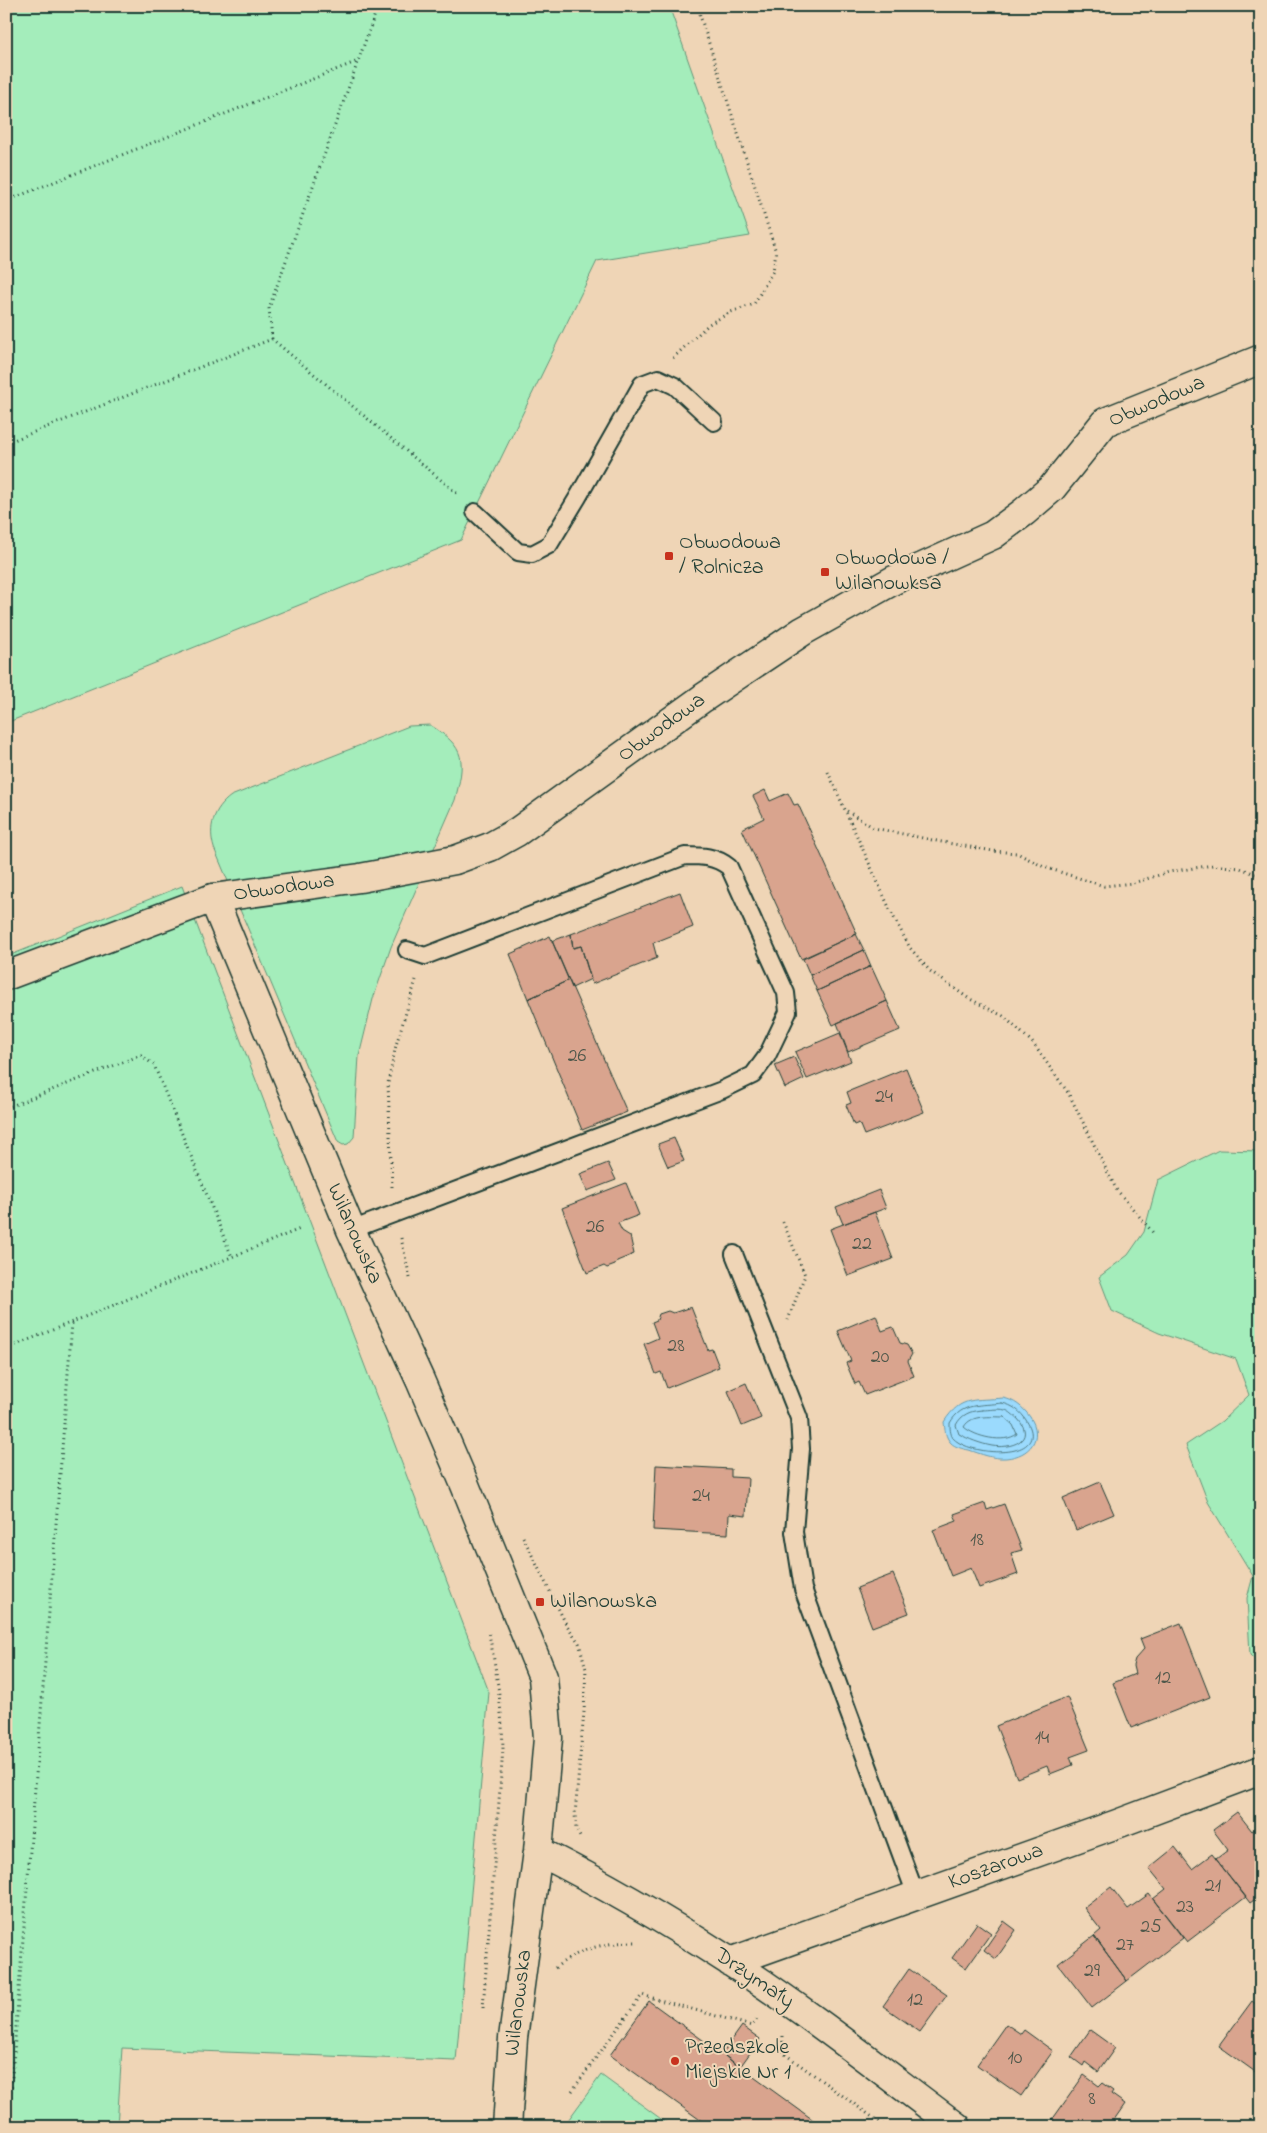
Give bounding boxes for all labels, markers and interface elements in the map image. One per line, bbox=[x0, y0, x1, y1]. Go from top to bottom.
street label: Obwodowa bbox=[1104, 367, 1210, 437]
place label: Obwodowa / Rolnicza bbox=[679, 527, 781, 584]
place label: Obwodowa / Wilanowksa bbox=[835, 543, 949, 600]
marker: Obwodowa / Rolnicza bbox=[663, 550, 675, 562]
marker: Obwodowa / Wilanowksa bbox=[819, 566, 831, 578]
street label: Obwodowa bbox=[611, 685, 713, 771]
street label: Obwodowa bbox=[231, 865, 337, 911]
house number: 26 bbox=[568, 1042, 587, 1071]
house number: 24 bbox=[875, 1083, 893, 1112]
street label: Wilanowska bbox=[318, 1179, 390, 1289]
house number: 26 bbox=[586, 1213, 605, 1242]
house number: 22 bbox=[852, 1230, 872, 1259]
house number: 28 bbox=[667, 1332, 685, 1361]
house number: 20 bbox=[871, 1343, 890, 1372]
house number: 24 bbox=[692, 1482, 710, 1511]
house number: 18 bbox=[970, 1526, 984, 1555]
place label: Wilanowska bbox=[550, 1586, 657, 1618]
marker: Wilanowska bbox=[534, 1596, 546, 1608]
house number: 12 bbox=[1155, 1664, 1171, 1693]
house number: 14 bbox=[1035, 1724, 1049, 1753]
street label: Koszarowa bbox=[944, 1835, 1048, 1899]
house number: 21 bbox=[1205, 1872, 1221, 1901]
house number: 23 bbox=[1176, 1893, 1194, 1922]
house number: 25 bbox=[1140, 1913, 1162, 1942]
house number: 27 bbox=[1116, 1931, 1134, 1960]
street label: Drzymały bbox=[706, 1940, 801, 2018]
street label: Wilanowska bbox=[497, 1948, 541, 2058]
house number: 29 bbox=[1084, 1957, 1100, 1986]
house number: 12 bbox=[907, 1986, 923, 2015]
place label: Przedszkole Miejskie Nr 1 bbox=[685, 2032, 791, 2089]
house number: 10 bbox=[1008, 2044, 1023, 2073]
marker: Przedszkole Miejskie Nr 1 bbox=[669, 2055, 681, 2067]
house number: 8 bbox=[1088, 2085, 1096, 2114]

